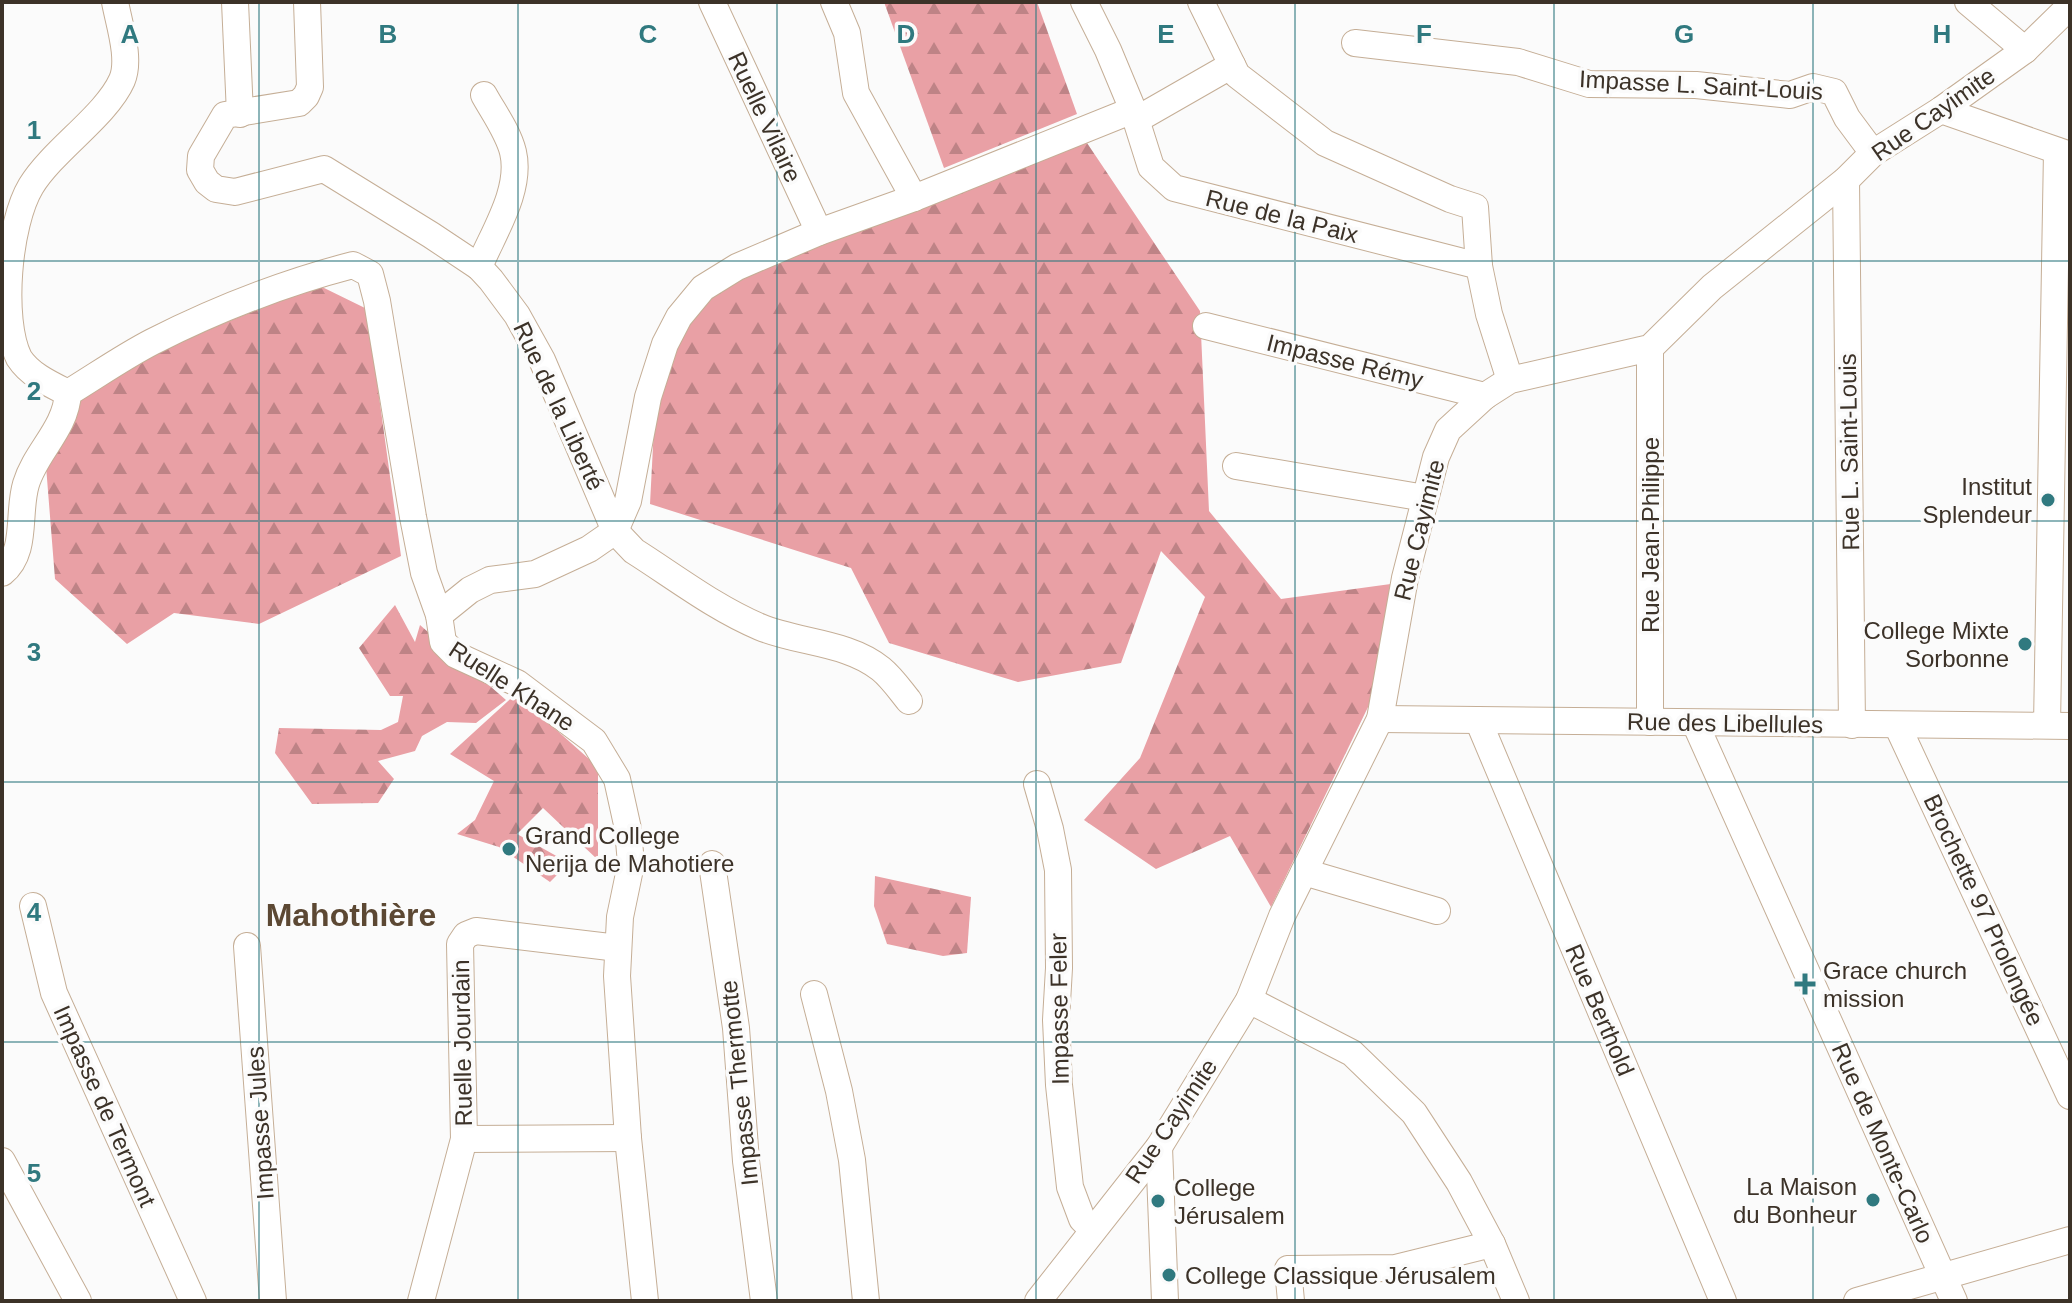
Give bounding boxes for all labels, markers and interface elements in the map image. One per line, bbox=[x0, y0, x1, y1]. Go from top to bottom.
text: A bbox=[121, 19, 140, 49]
text: B bbox=[379, 19, 397, 49]
text: C bbox=[639, 19, 658, 49]
text: D bbox=[897, 19, 915, 49]
text: E bbox=[1157, 19, 1175, 49]
text: F bbox=[1416, 19, 1432, 49]
text: G bbox=[1674, 19, 1694, 49]
text: H bbox=[1933, 19, 1951, 49]
street label: Ruelle Vilaire bbox=[723, 47, 807, 187]
street label: Rue Cayimite bbox=[1866, 62, 2000, 166]
street label: Impasse L. Saint-Louis bbox=[1578, 65, 1824, 105]
text: 1 bbox=[27, 115, 41, 145]
street label: Rue de la Paix bbox=[1203, 184, 1361, 248]
street label: Rue de la Liberté bbox=[508, 317, 610, 495]
street label: Impasse Rémy bbox=[1264, 329, 1426, 393]
street label: Rue L. Saint-Louis bbox=[1834, 353, 1864, 551]
text: 2 bbox=[27, 376, 41, 406]
street label: Rue Jean-Philippe bbox=[1637, 437, 1664, 633]
street label: Rue Cayimite bbox=[1388, 457, 1450, 603]
place label: Institut Splendeur bbox=[1923, 473, 2032, 528]
marker: Institut Splendeur bbox=[2039, 491, 2057, 509]
place label: College Mixte Sorbonne bbox=[1864, 617, 2009, 672]
street label: Ruelle Khane bbox=[444, 635, 580, 737]
marker: College Mixte Sorbonne bbox=[2016, 635, 2034, 653]
text: 3 bbox=[27, 637, 41, 667]
street label: Rue des Libellules bbox=[1627, 708, 1823, 738]
street label: Brochette 97 Prolongée bbox=[1918, 790, 2050, 1030]
place label: Grand College Nerija de Mahotiere bbox=[525, 822, 734, 877]
marker: Grand College Nerija de Mahotiere bbox=[500, 840, 518, 858]
text: 4 bbox=[27, 897, 42, 927]
district label: Mahothière bbox=[266, 897, 436, 933]
street label: Impasse Feler bbox=[1044, 933, 1074, 1085]
street label: Rue Berthold bbox=[1560, 940, 1640, 1080]
place label: Grace church mission bbox=[1823, 957, 1967, 1012]
street label: Ruelle Jourdain bbox=[447, 959, 477, 1127]
marker: Grace church mission bbox=[1794, 973, 1816, 995]
street label: Impasse Thermotte bbox=[715, 979, 763, 1187]
street label: Impasse de Termont bbox=[49, 1001, 162, 1211]
street label: Rue de Monte-Carlo bbox=[1827, 1039, 1939, 1247]
street label: Impasse Jules bbox=[241, 1046, 279, 1200]
street label: Rue Cayimite bbox=[1120, 1054, 1222, 1188]
text: 5 bbox=[27, 1158, 41, 1188]
place label: La Maison du Bonheur bbox=[1733, 1173, 1857, 1228]
place label: College Jérusalem bbox=[1174, 1174, 1285, 1229]
marker: La Maison du Bonheur bbox=[1864, 1191, 1882, 1209]
marker: College Jérusalem bbox=[1149, 1192, 1167, 1210]
place label: College Classique Jérusalem bbox=[1185, 1262, 1496, 1289]
marker: College Classique Jérusalem bbox=[1160, 1266, 1178, 1284]

